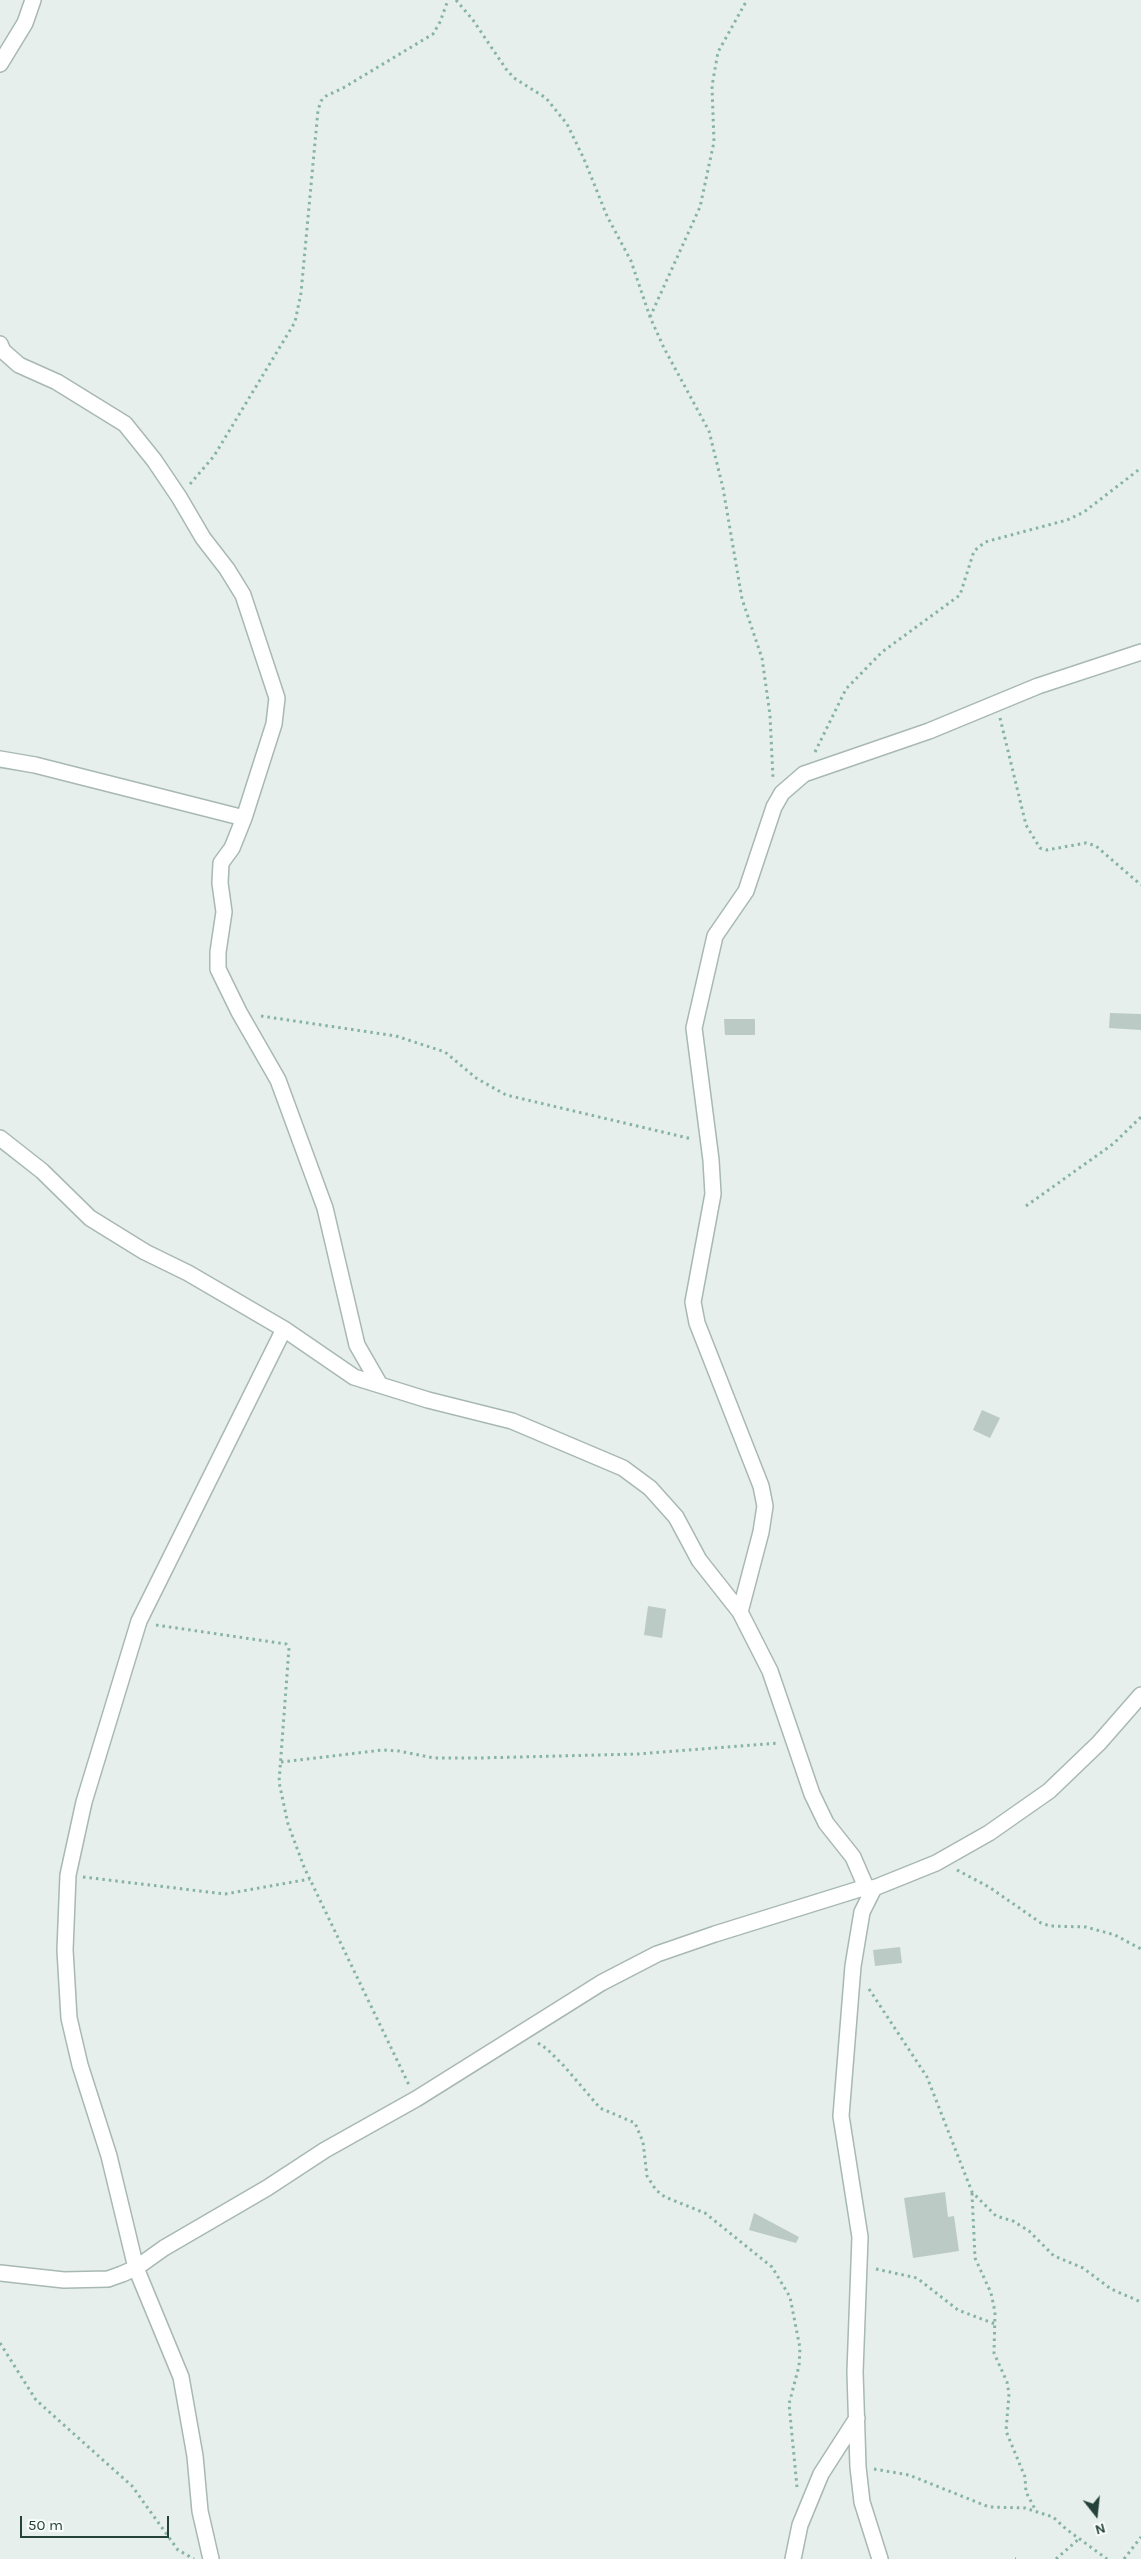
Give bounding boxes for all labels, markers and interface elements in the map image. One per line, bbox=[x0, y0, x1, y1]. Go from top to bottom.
north arrow bbox=[1071, 2489, 1121, 2539]
scale bar bbox=[22, 2506, 171, 2538]
text: 50 m bbox=[28, 2516, 63, 2534]
text: N bbox=[1093, 2519, 1107, 2538]

